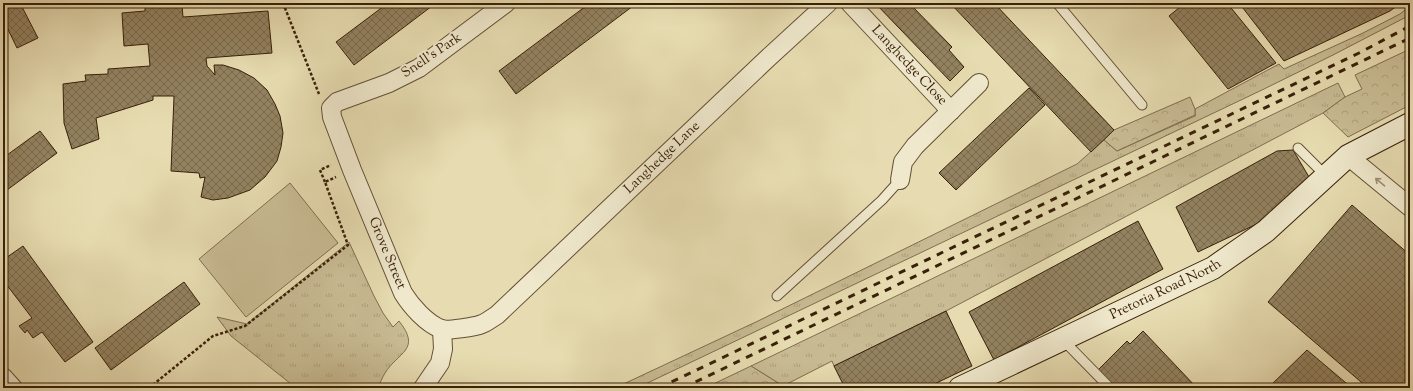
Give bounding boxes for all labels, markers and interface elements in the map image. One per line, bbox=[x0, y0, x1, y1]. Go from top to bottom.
street label: Langhedge Close bbox=[866, 21, 951, 110]
street label: Snell's Park bbox=[398, 28, 467, 84]
street label: Langhedge Lane bbox=[620, 117, 705, 199]
one-way arrow bbox=[1375, 178, 1385, 187]
street label: Grove Street bbox=[363, 214, 411, 293]
street label: Pretoria Road North bbox=[1107, 255, 1226, 325]

